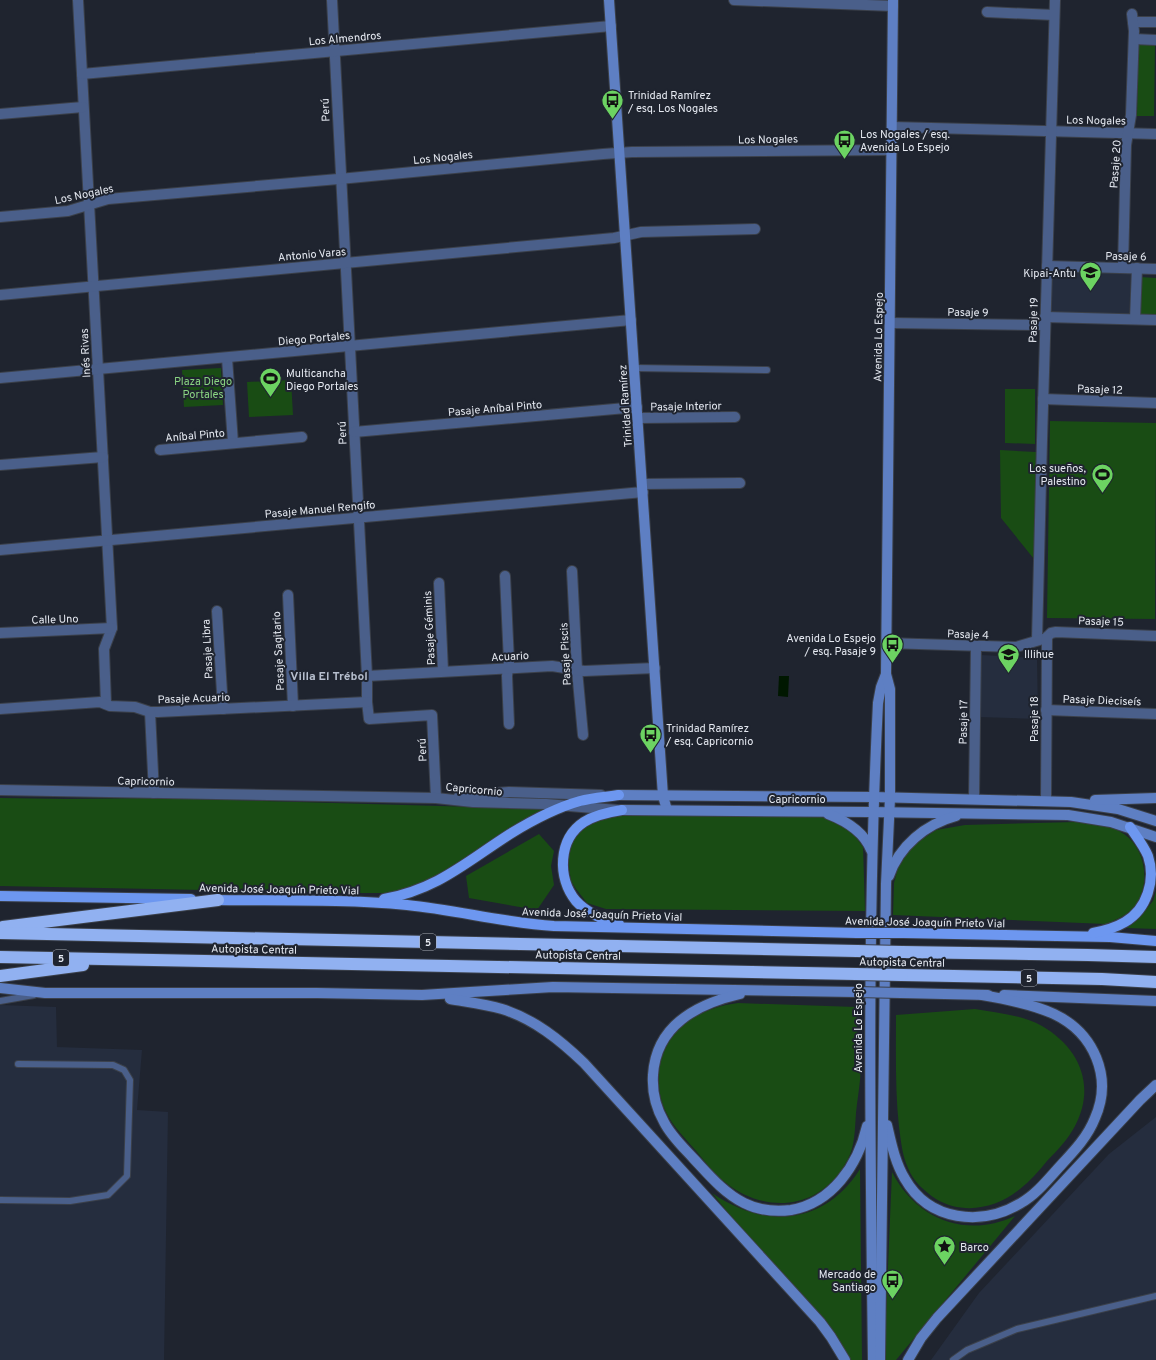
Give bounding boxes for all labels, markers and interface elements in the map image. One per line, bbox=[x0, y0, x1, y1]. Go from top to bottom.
street label: Los Almendros bbox=[308, 29, 382, 49]
bus stop icon: Trinidad Ramírez / esq. Los Nogales bbox=[599, 88, 625, 121]
place label: Trinidad Ramírez / esq. Los Nogales bbox=[627, 89, 718, 116]
street label: Perú bbox=[318, 98, 334, 122]
street label: Los Nogales bbox=[1066, 113, 1126, 129]
bus stop icon: Los Nogales / esq. Avenida Lo Espejo bbox=[832, 127, 858, 160]
place label: Los Nogales / esq. Avenida Lo Espejo bbox=[860, 128, 950, 155]
street label: Los Nogales bbox=[738, 132, 798, 148]
street label: Pasaje 20 bbox=[1107, 139, 1125, 189]
street label: Los Nogales bbox=[413, 148, 474, 168]
street label: Los Nogales bbox=[53, 182, 115, 208]
street label: Antonio Varas bbox=[277, 245, 347, 265]
street label: Pasaje 6 bbox=[1105, 250, 1147, 264]
school or university icon: Kipai-Antu bbox=[1078, 260, 1104, 293]
place label: Kipai-Antu bbox=[1023, 267, 1076, 281]
street label: Avenida Lo Espejo bbox=[871, 292, 887, 382]
street label: Pasaje 19 bbox=[1026, 297, 1042, 343]
street label: Pasaje 9 bbox=[947, 306, 989, 320]
street label: Inés Rivas bbox=[78, 328, 94, 378]
street label: Diego Portales bbox=[277, 329, 351, 349]
street label: Trinidad Ramírez bbox=[616, 364, 636, 448]
sports icon: Multicancha Diego Portales bbox=[257, 366, 283, 399]
place label: Multicancha Diego Portales bbox=[286, 367, 358, 394]
park label: Plaza Diego Portales bbox=[174, 375, 232, 402]
street label: Pasaje 12 bbox=[1077, 382, 1123, 398]
street label: Pasaje Aníbal Pinto bbox=[447, 398, 543, 420]
street label: Pasaje Interior bbox=[650, 399, 723, 415]
street label: Perú bbox=[335, 421, 351, 445]
street label: Aníbal Pinto bbox=[165, 426, 226, 446]
sports icon: Los sueños, Palestino bbox=[1089, 461, 1115, 494]
place label: Los sueños, Palestino bbox=[1029, 462, 1087, 489]
street label: Pasaje Manuel Rengifo bbox=[264, 498, 376, 522]
street label: Pasaje Géminis bbox=[421, 590, 439, 666]
street label: Pasaje Sagitario bbox=[270, 611, 288, 691]
street label: Calle Uno bbox=[31, 612, 79, 628]
street label: Pasaje 15 bbox=[1078, 614, 1124, 630]
street label: Pasaje Libra bbox=[199, 618, 217, 679]
street label: Pasaje Piscis bbox=[557, 622, 575, 686]
street label: Pasaje 4 bbox=[947, 627, 989, 643]
bus stop icon: Avenida Lo Espejo / esq. Pasaje 9 bbox=[879, 631, 905, 664]
place label: Avenida Lo Espejo / esq. Pasaje 9 bbox=[786, 632, 876, 659]
school or university icon: Illihue bbox=[996, 641, 1022, 674]
place label: Illihue bbox=[1024, 648, 1054, 662]
street label: Acuario bbox=[491, 649, 529, 665]
district label: Villa El Trébol bbox=[290, 669, 368, 685]
street label: Pasaje Acuario bbox=[158, 691, 231, 707]
street label: Pasaje Dieciseís bbox=[1062, 693, 1141, 709]
street label: Pasaje 18 bbox=[1028, 696, 1042, 742]
street label: Pasaje 17 bbox=[957, 699, 971, 745]
bus stop icon: Trinidad Ramírez / esq. Capricornio bbox=[638, 721, 664, 754]
place label: Trinidad Ramírez / esq. Capricornio bbox=[665, 722, 753, 749]
street label: Perú bbox=[415, 738, 431, 762]
street label: Capricornio bbox=[117, 775, 175, 789]
street label: Capricornio bbox=[445, 781, 503, 799]
street label: Capricornio bbox=[768, 793, 826, 807]
street label: Avenida José Joaquín Prieto Vial bbox=[199, 882, 359, 898]
street label: Avenida José Joaquín Prieto Vial bbox=[521, 905, 682, 925]
street label: Avenida José Joaquín Prieto Vial bbox=[845, 915, 1005, 931]
road number: 5 bbox=[420, 934, 436, 950]
street label: Autopista Central bbox=[211, 942, 297, 958]
street label: Autopista Central bbox=[535, 948, 621, 964]
road number: 5 bbox=[53, 950, 69, 966]
street label: Autopista Central bbox=[859, 955, 945, 971]
road number: 5 bbox=[1021, 970, 1037, 986]
street label: Avenida Lo Espejo bbox=[852, 983, 866, 1073]
place icon: Barco bbox=[932, 1234, 958, 1267]
place label: Barco bbox=[960, 1241, 989, 1255]
bus stop icon: Mercado de Santiago bbox=[879, 1267, 905, 1300]
place label: Mercado de Santiago bbox=[819, 1268, 876, 1295]

